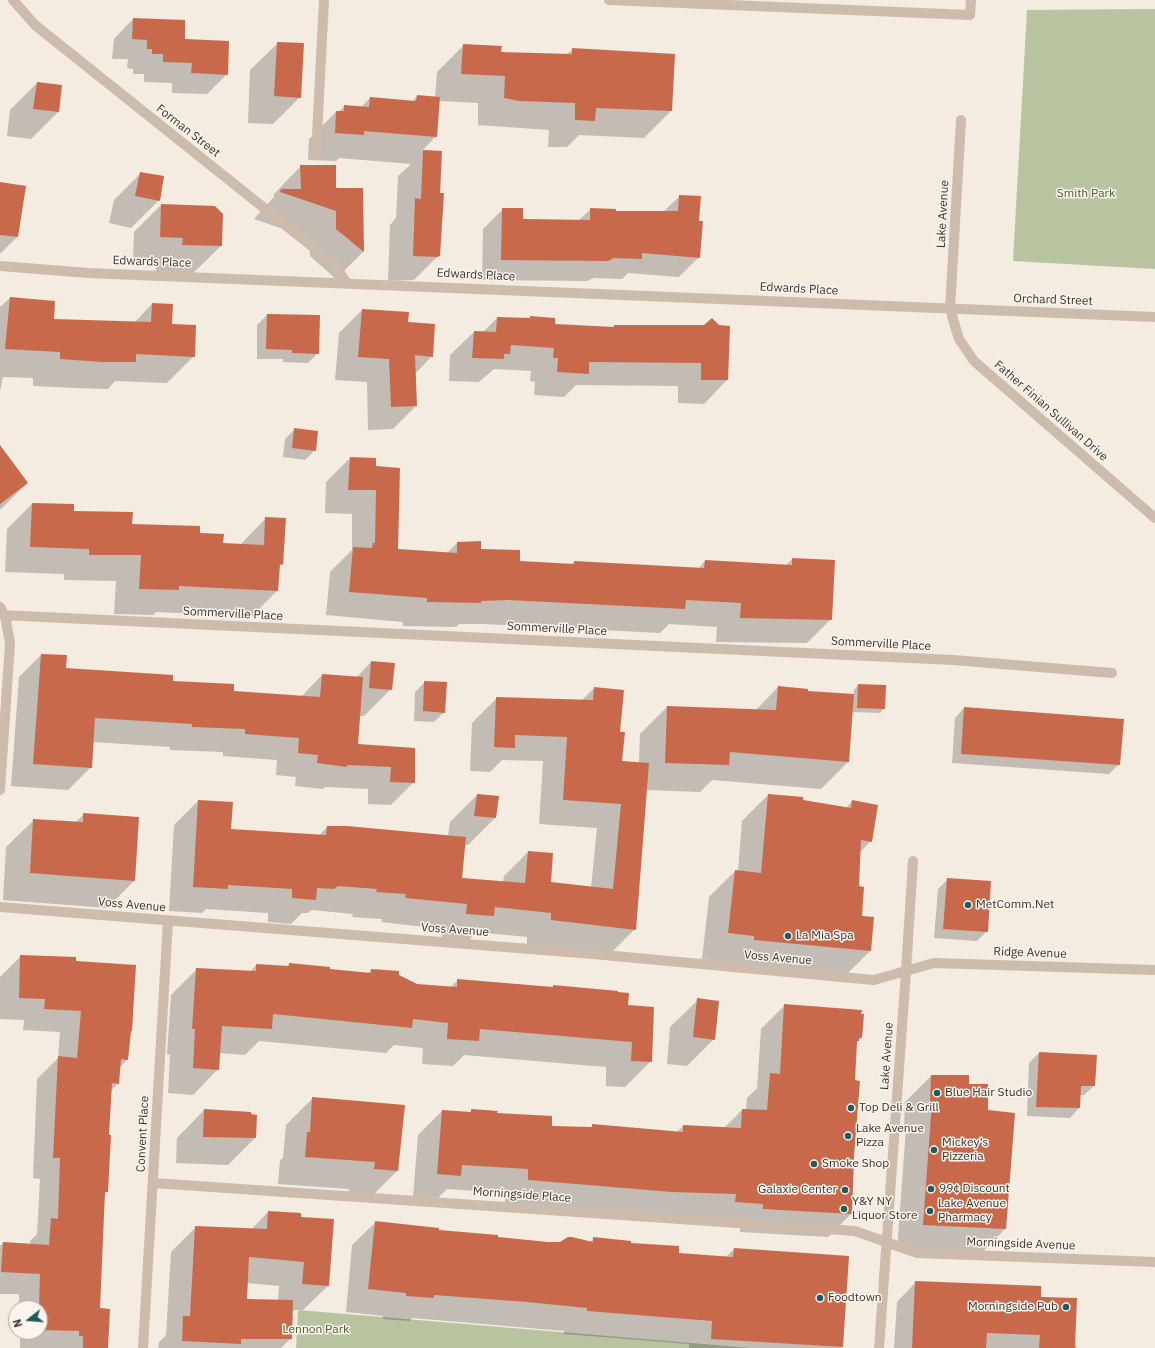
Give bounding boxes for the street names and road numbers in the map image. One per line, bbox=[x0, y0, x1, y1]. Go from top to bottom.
street label: Forman Street bbox=[153, 102, 223, 160]
street label: Lake Avenue bbox=[934, 180, 952, 248]
street label: Edwards Place bbox=[112, 253, 192, 271]
street label: Edwards Place bbox=[436, 266, 516, 284]
street label: Edwards Place bbox=[759, 280, 839, 298]
street label: Orchard Street bbox=[1013, 291, 1093, 309]
street label: Father Finian Sullivan Drive bbox=[991, 358, 1111, 464]
street label: Sommerville Place bbox=[183, 604, 283, 624]
street label: Sommerville Place bbox=[507, 619, 607, 639]
street label: Sommerville Place bbox=[831, 634, 931, 654]
street label: Voss Avenue bbox=[97, 895, 167, 915]
street label: Voss Avenue bbox=[420, 920, 490, 940]
street label: Ridge Avenue bbox=[993, 945, 1067, 961]
street label: Voss Avenue bbox=[743, 948, 813, 968]
street label: Lake Avenue bbox=[877, 1022, 897, 1090]
street label: Convent Place bbox=[134, 1095, 152, 1173]
street label: Morningside Place bbox=[472, 1184, 572, 1206]
street label: Morningside Avenue bbox=[966, 1235, 1076, 1253]

